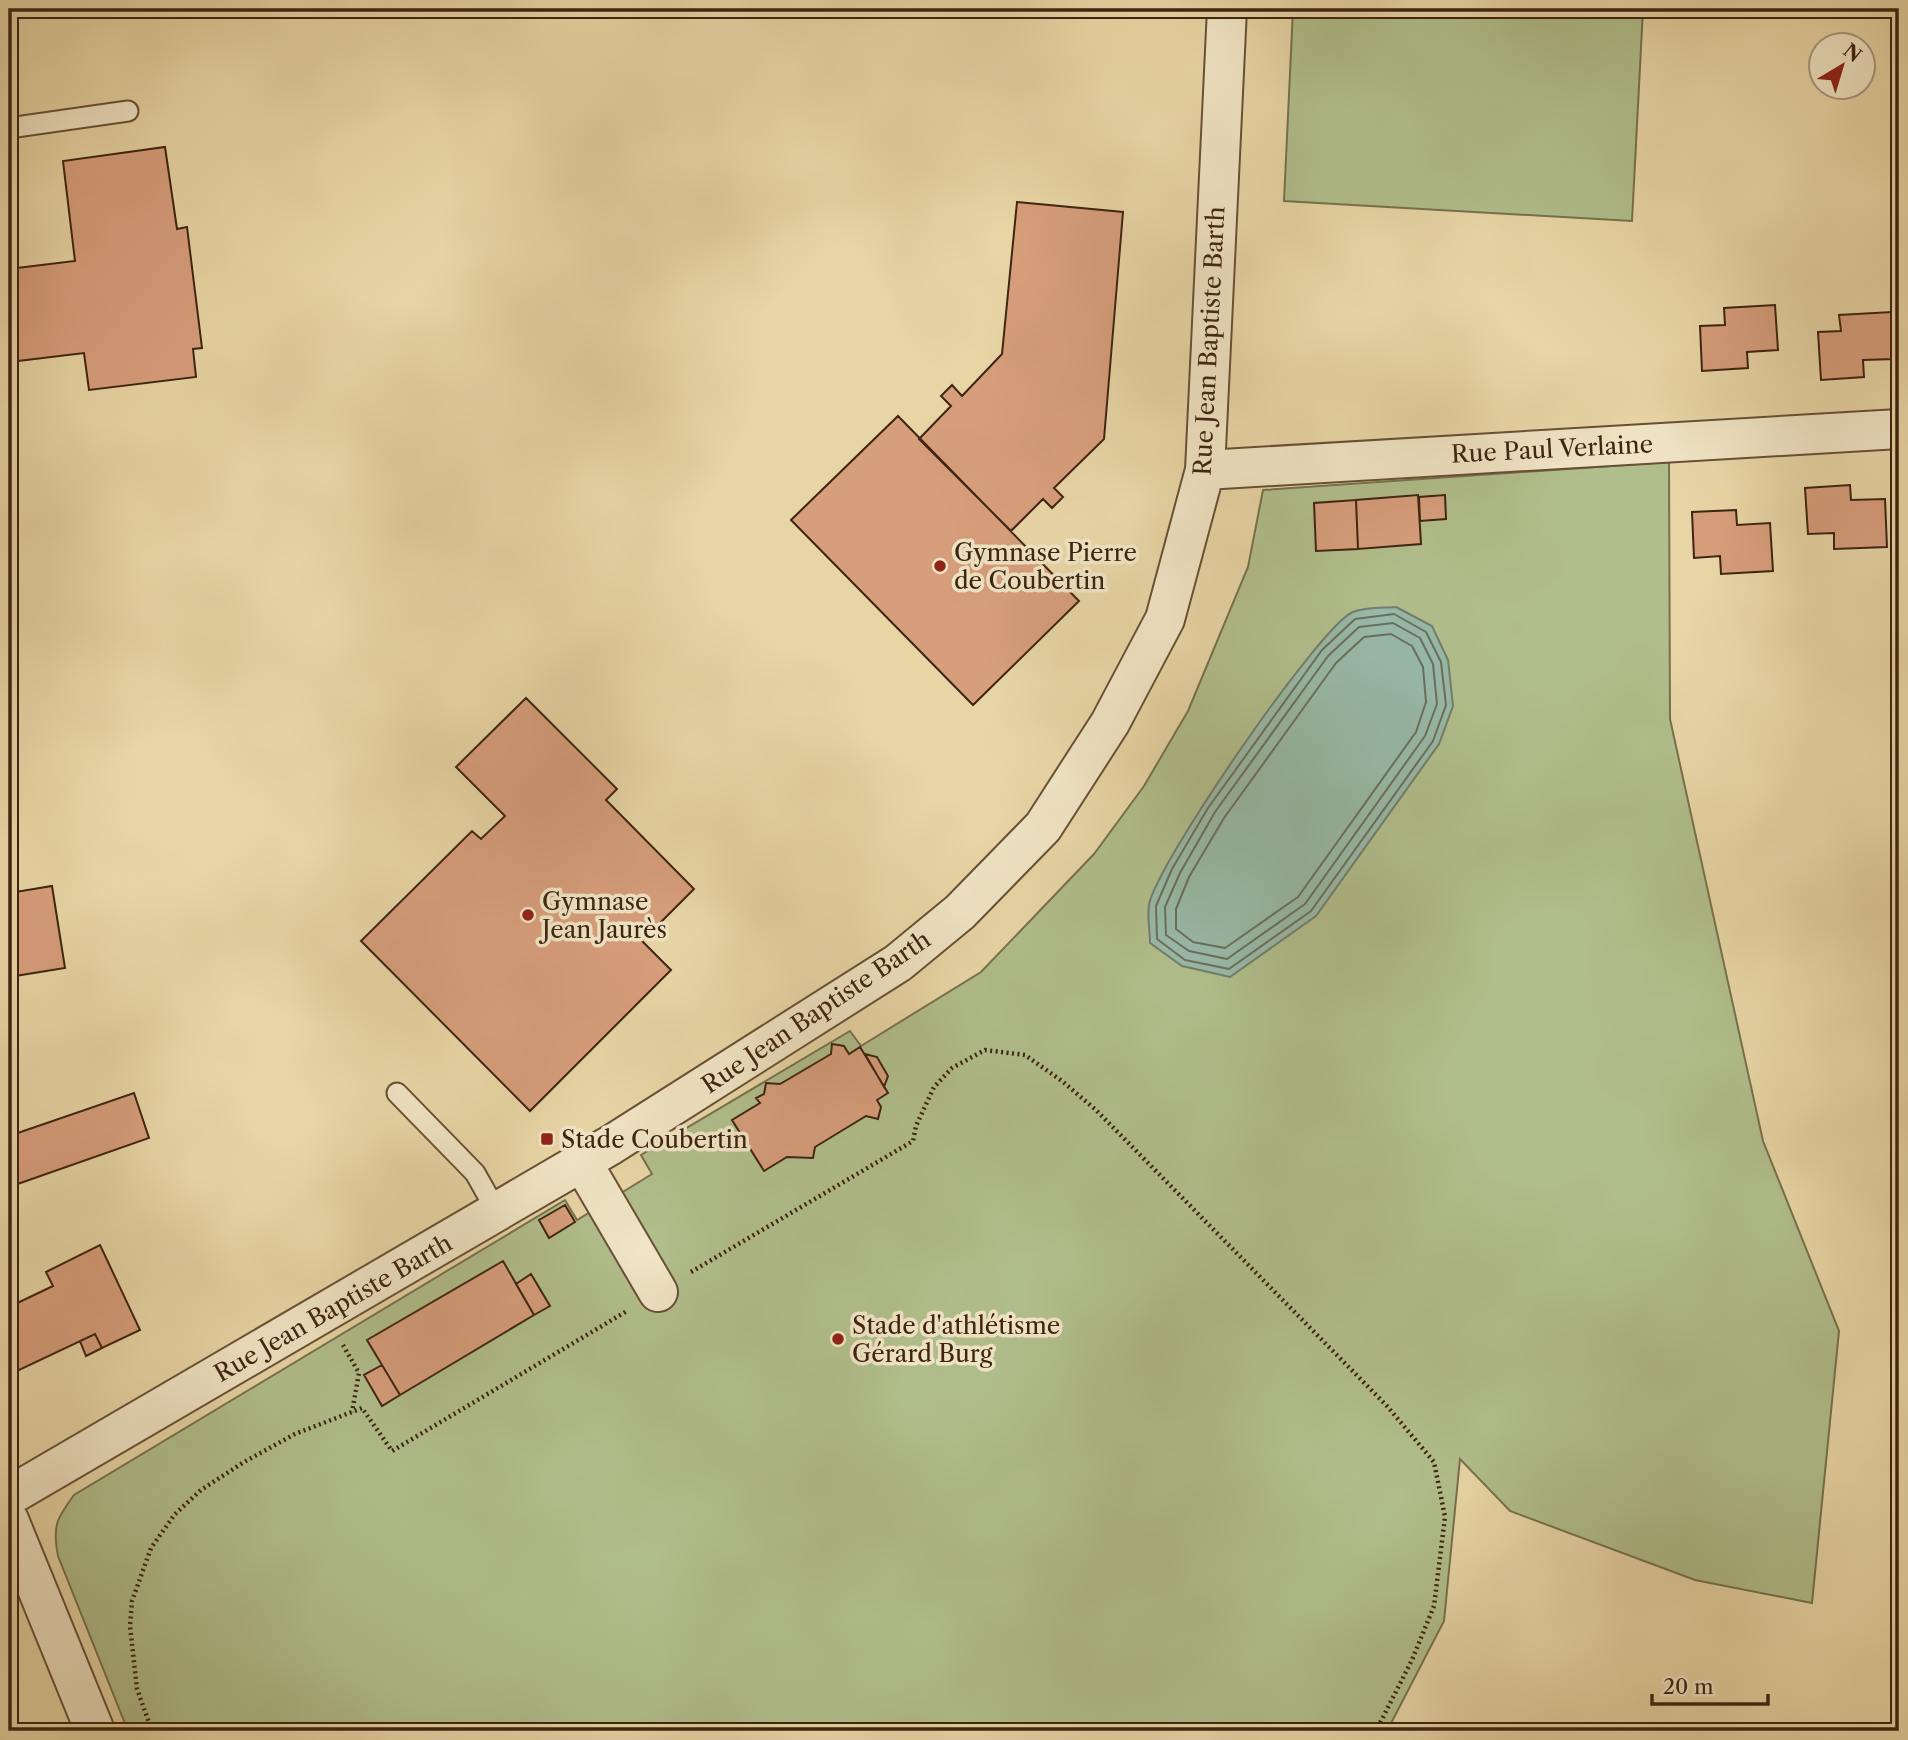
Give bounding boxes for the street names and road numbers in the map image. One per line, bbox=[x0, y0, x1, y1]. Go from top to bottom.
street label: Rue Jean Baptiste Barth bbox=[1187, 206, 1231, 476]
street label: Rue Paul Verlaine bbox=[1450, 429, 1654, 469]
street label: Rue Jean Baptiste Barth bbox=[696, 925, 936, 1099]
street label: Rue Jean Baptiste Barth bbox=[209, 1228, 457, 1388]

